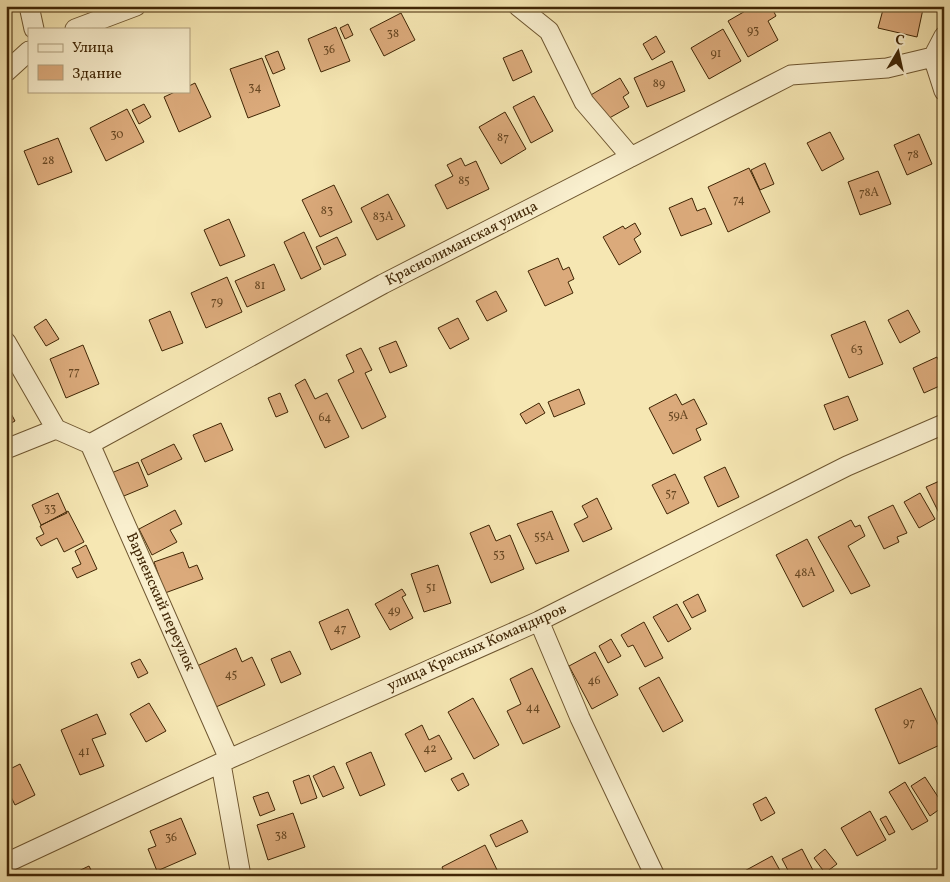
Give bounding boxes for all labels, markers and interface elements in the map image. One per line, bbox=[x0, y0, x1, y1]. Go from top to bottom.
house number: 93 bbox=[747, 23, 759, 39]
house number: 38 bbox=[387, 26, 399, 42]
legend bbox=[28, 28, 190, 92]
north arrow bbox=[872, 28, 922, 78]
text: С bbox=[894, 31, 906, 51]
text: Улица bbox=[72, 38, 114, 59]
house number: 36 bbox=[323, 42, 335, 58]
house number: 91 bbox=[711, 46, 721, 62]
text: Здание bbox=[72, 64, 122, 85]
house number: 89 bbox=[653, 76, 665, 92]
house number: 34 bbox=[248, 80, 262, 96]
house number: 30 bbox=[110, 127, 124, 143]
house number: 87 bbox=[497, 130, 509, 146]
house number: 78 bbox=[907, 147, 919, 163]
house number: 28 bbox=[42, 153, 54, 169]
house number: 85 bbox=[458, 173, 470, 189]
house number: 78А bbox=[859, 185, 880, 201]
house number: 74 bbox=[733, 192, 745, 208]
street label: Краснолиманская улица bbox=[382, 196, 542, 292]
house number: 83 bbox=[321, 203, 333, 219]
house number: 83А bbox=[373, 209, 394, 225]
house number: 81 bbox=[255, 278, 265, 294]
house number: 79 bbox=[211, 294, 223, 310]
house number: 63 bbox=[851, 342, 863, 358]
house number: 77 bbox=[68, 364, 80, 380]
house number: 59А bbox=[668, 408, 689, 424]
house number: 64 bbox=[319, 410, 331, 426]
house number: 57 bbox=[665, 486, 677, 502]
house number: 33 bbox=[44, 501, 56, 517]
street label: Варненский переулок bbox=[120, 529, 200, 675]
house number: 55А bbox=[534, 529, 555, 545]
house number: 53 bbox=[493, 547, 505, 563]
house number: 48А bbox=[794, 565, 816, 581]
house number: 51 bbox=[426, 580, 436, 596]
street label: улица Красных Командиров bbox=[384, 599, 570, 697]
house number: 49 bbox=[387, 603, 401, 619]
house number: 47 bbox=[334, 621, 347, 637]
house number: 45 bbox=[225, 667, 238, 683]
house number: 46 bbox=[587, 673, 601, 689]
house number: 44 bbox=[526, 700, 540, 716]
house number: 97 bbox=[903, 715, 915, 731]
house number: 42 bbox=[423, 741, 437, 757]
house number: 41 bbox=[78, 744, 90, 760]
house number: 38 bbox=[275, 828, 287, 844]
house number: 36 bbox=[165, 830, 177, 846]

